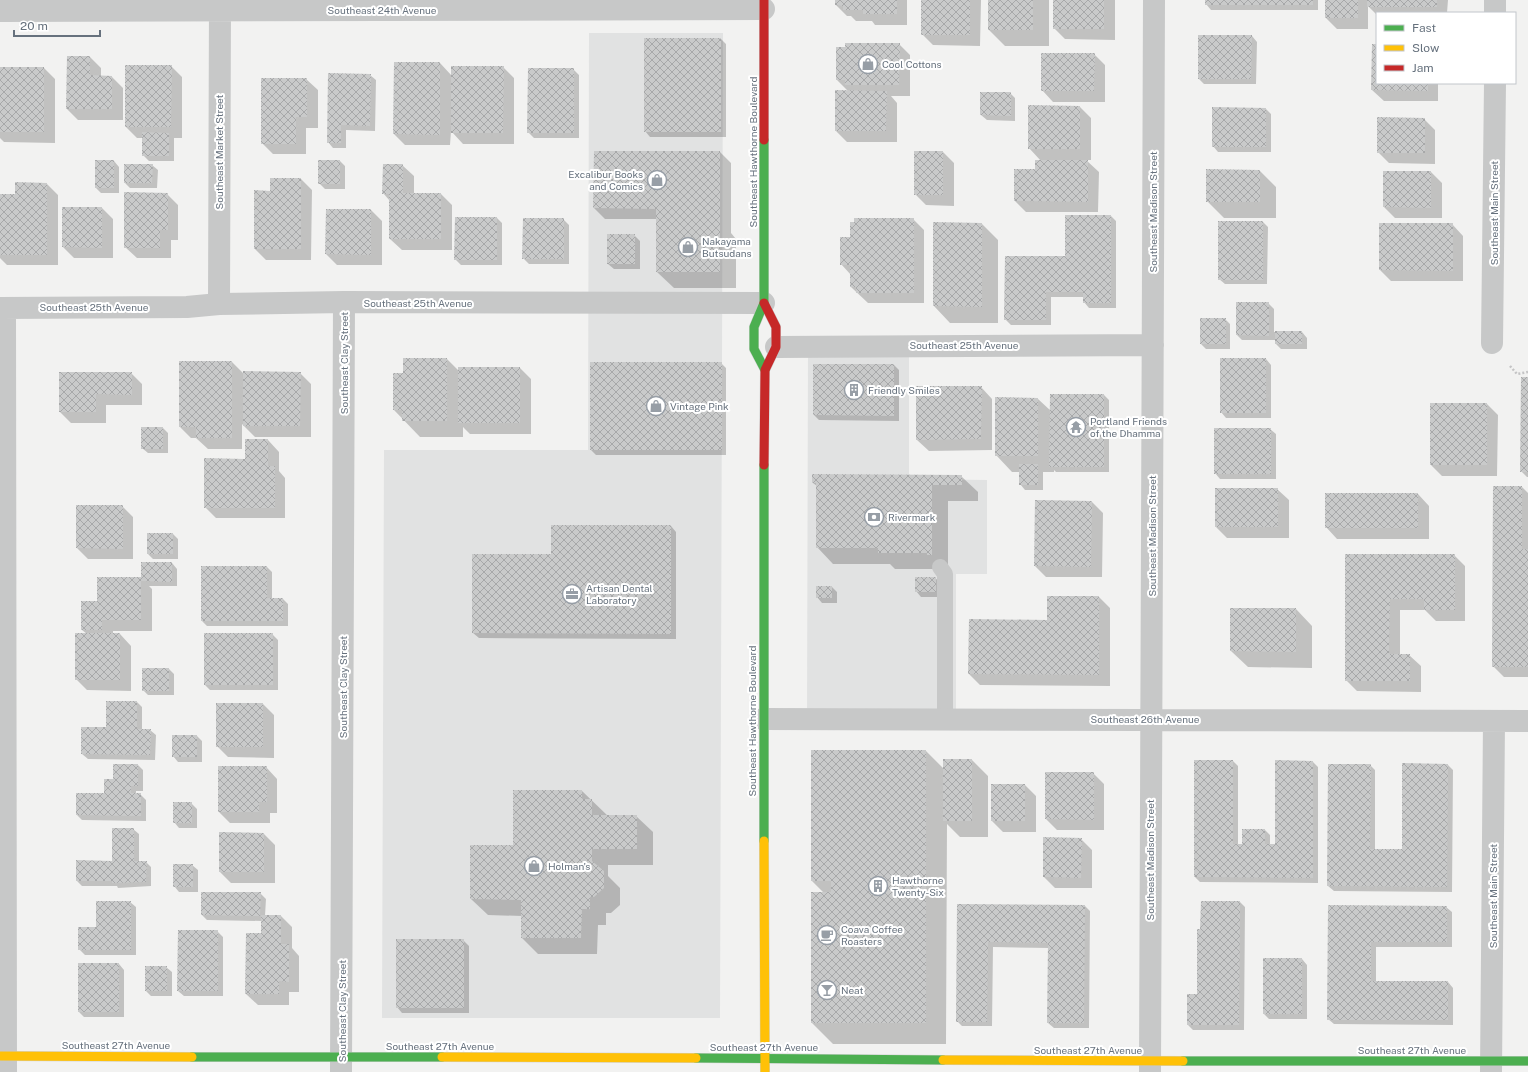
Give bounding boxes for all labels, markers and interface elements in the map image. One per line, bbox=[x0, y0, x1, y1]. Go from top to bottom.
street label: Southeast 24th Avenue bbox=[328, 4, 437, 16]
scale bar bbox=[14, 12, 100, 38]
legend bbox=[1376, 12, 1516, 84]
text: 20 m bbox=[20, 19, 48, 33]
text: Fast bbox=[1412, 21, 1437, 35]
text: Slow bbox=[1412, 41, 1440, 55]
shop icon: Cool Cottons bbox=[857, 53, 879, 75]
place label: Cool Cottons bbox=[882, 58, 942, 70]
text: Jam bbox=[1412, 61, 1434, 75]
street label: Southeast Hawthorne Boulevard bbox=[747, 77, 759, 227]
street label: Southeast Market Street bbox=[213, 95, 225, 209]
street label: Southeast Madison Street bbox=[1147, 151, 1159, 273]
street label: Southeast Main Street bbox=[1488, 161, 1500, 265]
place label: Excalibur Books and Comics bbox=[568, 168, 643, 192]
shop icon: Excalibur Books and Comics bbox=[646, 169, 668, 191]
place label: Nakayama Butsudans bbox=[702, 235, 752, 259]
shop icon: Nakayama Butsudans bbox=[677, 236, 699, 258]
street label: Southeast 25th Avenue bbox=[364, 297, 473, 309]
street label: Southeast 25th Avenue bbox=[40, 301, 149, 313]
street label: Southeast Clay Street bbox=[338, 312, 350, 414]
street label: Southeast 25th Avenue bbox=[910, 339, 1019, 351]
building icon: Friendly Smiles bbox=[843, 379, 865, 401]
place label: Friendly Smiles bbox=[868, 384, 940, 396]
shop icon: Vintage Pink bbox=[645, 395, 667, 417]
place label: Vintage Pink bbox=[670, 400, 729, 412]
place label: Portland Friends of the Dhamma bbox=[1090, 415, 1167, 439]
temple icon: Portland Friends of the Dhamma bbox=[1065, 416, 1087, 438]
street label: Southeast Madison Street bbox=[1146, 475, 1158, 597]
bank icon: Rivermark bbox=[863, 506, 885, 528]
place label: Rivermark bbox=[888, 511, 936, 523]
place label: Artisan Dental Laboratory bbox=[586, 582, 653, 606]
office icon: Artisan Dental Laboratory bbox=[561, 583, 583, 605]
street label: Southeast Clay Street bbox=[337, 636, 349, 738]
street label: Southeast Hawthorne Boulevard bbox=[746, 646, 758, 796]
street label: Southeast 26th Avenue bbox=[1091, 713, 1200, 725]
street label: Southeast Madison Street bbox=[1144, 799, 1156, 921]
street label: Southeast Main Street bbox=[1487, 844, 1499, 948]
shop icon: Holman's bbox=[523, 855, 545, 877]
place label: Holman's bbox=[548, 860, 590, 872]
place label: Hawthorne Twenty-Six bbox=[892, 874, 944, 898]
building icon: Hawthorne Twenty-Six bbox=[867, 875, 889, 897]
place label: Coava Coffee Roasters bbox=[841, 923, 903, 947]
cafe icon: Coava Coffee Roasters bbox=[816, 924, 838, 946]
street label: Southeast Clay Street bbox=[336, 960, 348, 1062]
bar icon: Neat bbox=[816, 979, 838, 1001]
place label: Neat bbox=[841, 984, 863, 996]
street label: Southeast 27th Avenue bbox=[62, 1039, 171, 1051]
street label: Southeast 27th Avenue bbox=[386, 1040, 495, 1052]
street label: Southeast 27th Avenue bbox=[710, 1041, 819, 1053]
street label: Southeast 27th Avenue bbox=[1034, 1044, 1143, 1056]
street label: Southeast 27th Avenue bbox=[1358, 1044, 1467, 1056]

